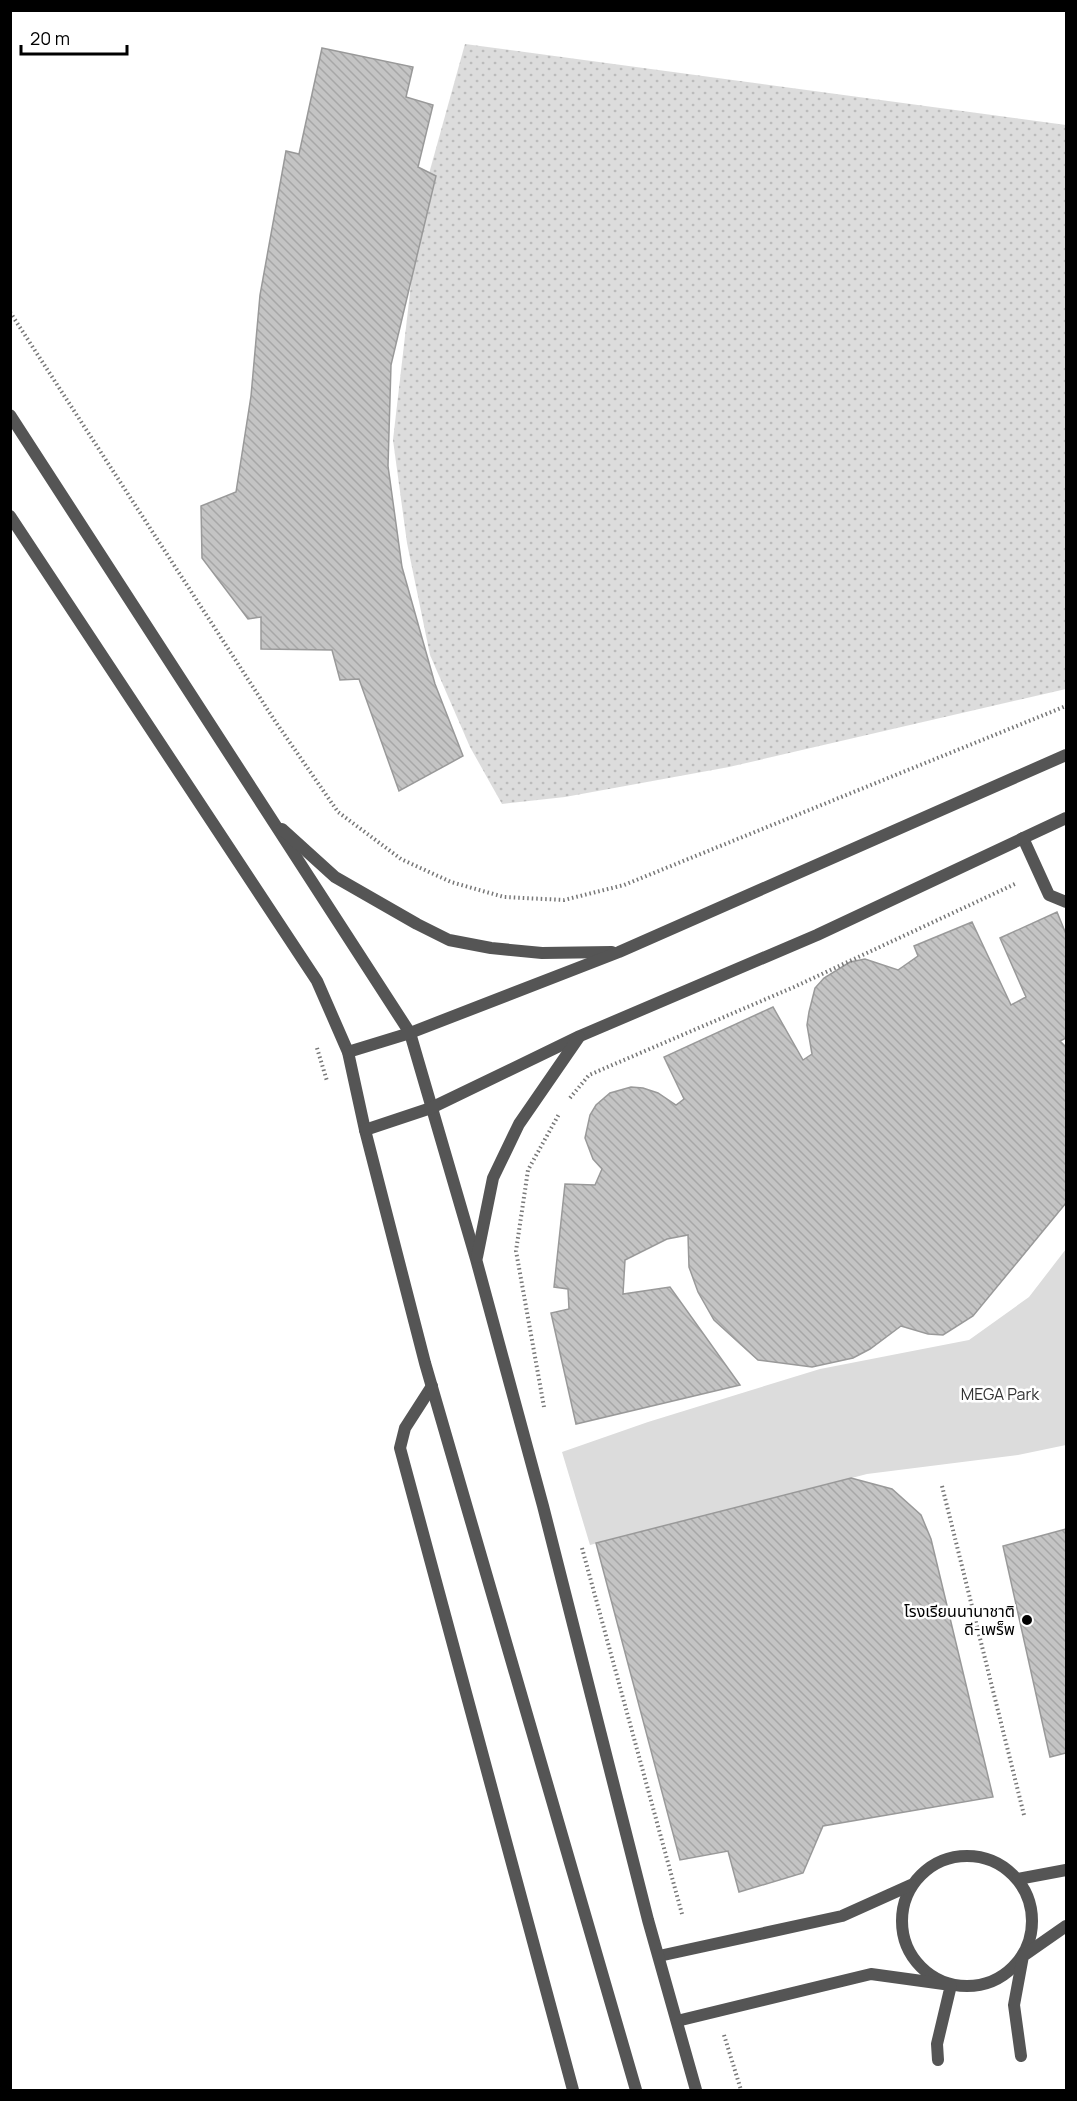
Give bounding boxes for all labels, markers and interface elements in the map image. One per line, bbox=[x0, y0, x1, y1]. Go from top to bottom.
scale bar bbox=[21, 18, 128, 56]
text: 20 m bbox=[30, 26, 70, 50]
park label: MEGA Park bbox=[961, 1383, 1040, 1405]
place label: โรงเรียนนานาชาติ ดี-เพร็พ bbox=[904, 1600, 1015, 1640]
marker: โรงเรียนนานาชาติ ดี-เพร็พ bbox=[1020, 1613, 1034, 1627]

